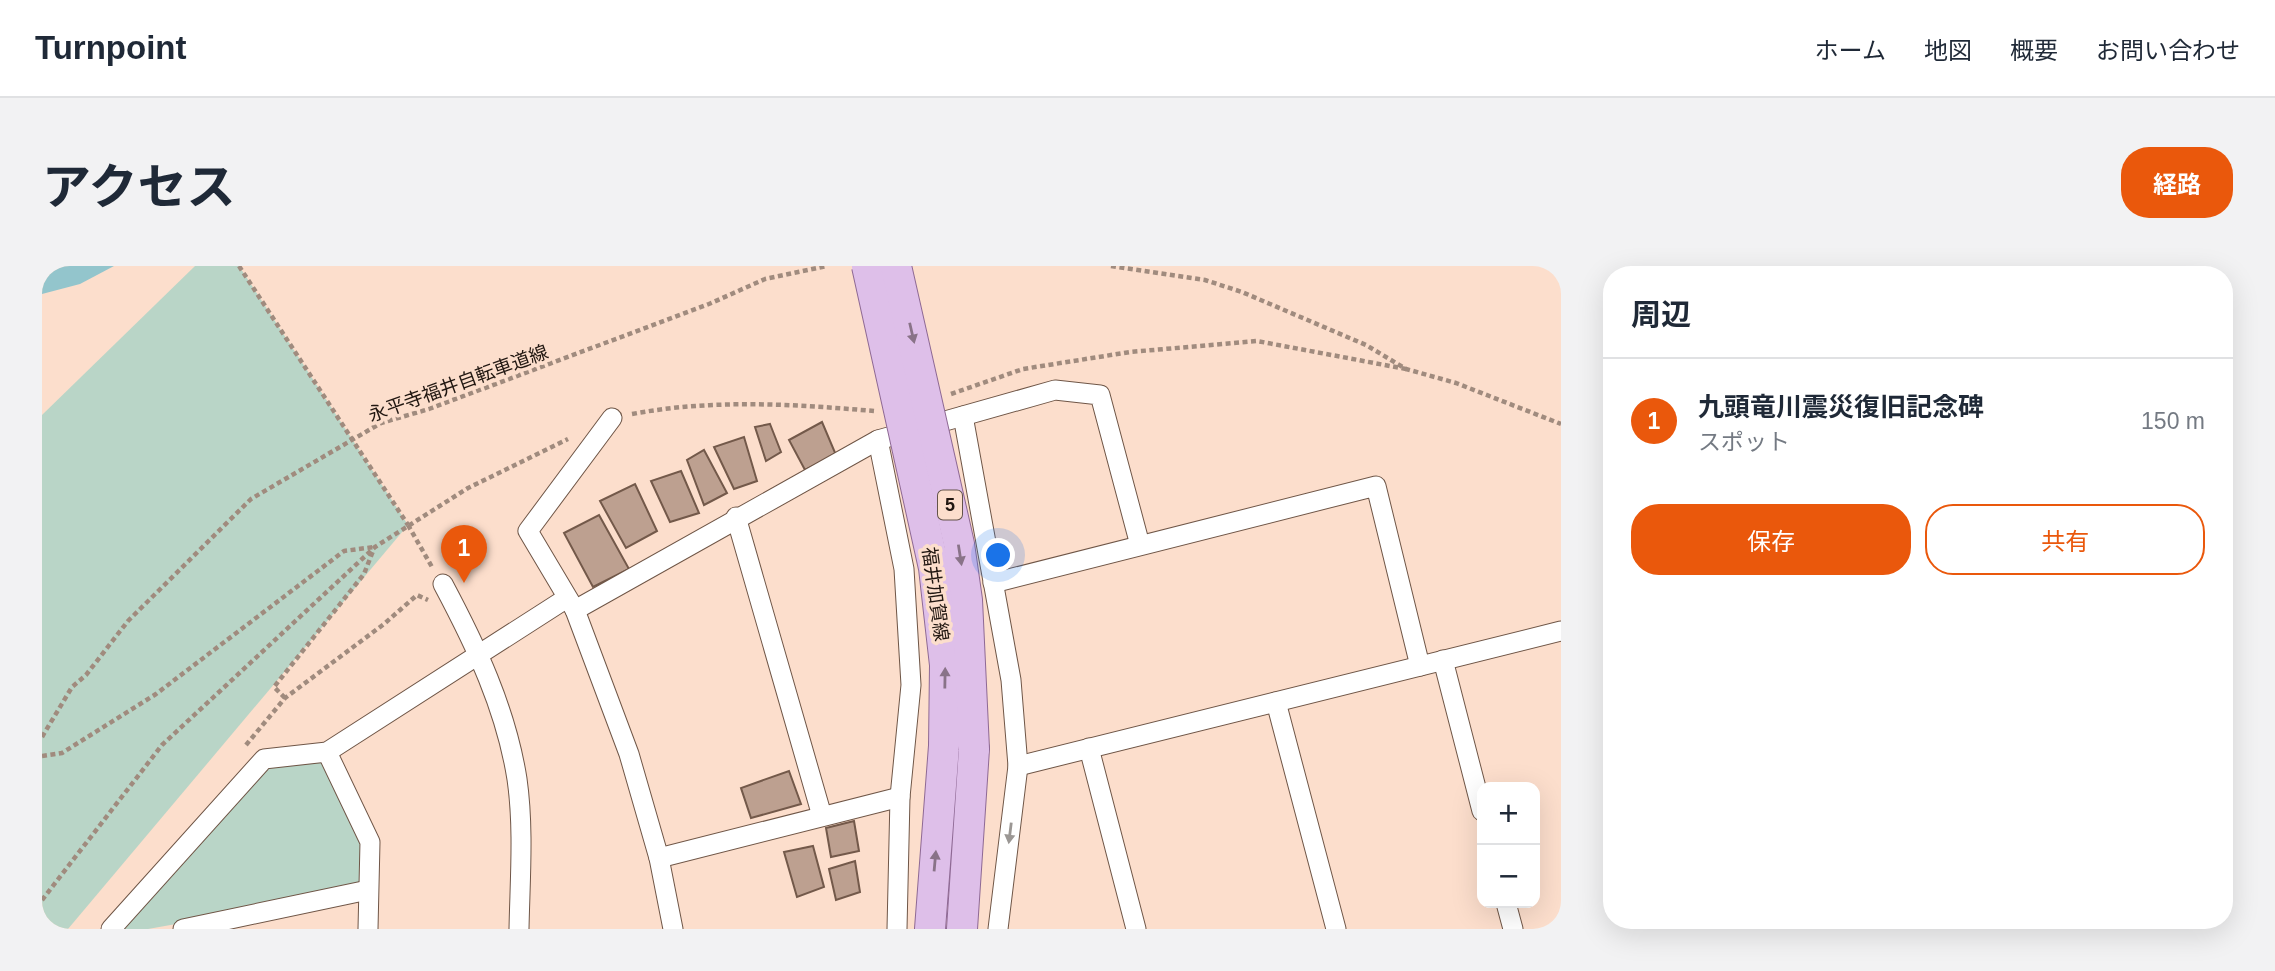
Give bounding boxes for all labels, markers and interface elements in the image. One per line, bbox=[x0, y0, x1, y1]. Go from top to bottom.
text: Turnpoint bbox=[35, 29, 187, 66]
text: ホーム bbox=[1815, 37, 1886, 64]
text: 地図 bbox=[1924, 37, 1972, 64]
text: 概要 bbox=[2010, 37, 2058, 64]
text: お問い合わせ bbox=[2096, 37, 2240, 64]
button: 経路 bbox=[2121, 147, 2233, 218]
text: アクセス bbox=[42, 160, 236, 214]
text: 周辺 bbox=[1631, 298, 1691, 331]
one-way arrow bbox=[906, 322, 917, 344]
street label: 永平寺福井自転車道線 bbox=[365, 341, 551, 426]
text: 九頭竜川震災復旧記念碑 bbox=[1698, 392, 1984, 422]
text: 1 bbox=[1648, 408, 1660, 434]
text: 150 m bbox=[2141, 408, 2205, 434]
text: スポット bbox=[1698, 429, 1790, 455]
road number: 5 bbox=[938, 491, 962, 520]
button: 保存 bbox=[1631, 504, 1911, 575]
button: 共有 bbox=[1925, 504, 2205, 575]
pin: 1 bbox=[441, 525, 487, 583]
your location bbox=[981, 538, 1015, 572]
one-way arrow bbox=[955, 544, 966, 566]
street label: 福井加賀線 bbox=[918, 546, 953, 643]
one-way arrow bbox=[939, 666, 951, 688]
map controls bbox=[1477, 782, 1540, 908]
button: + bbox=[1477, 782, 1540, 845]
one-way arrow bbox=[1004, 823, 1015, 845]
button: − bbox=[1477, 845, 1540, 908]
one-way arrow bbox=[930, 850, 941, 872]

